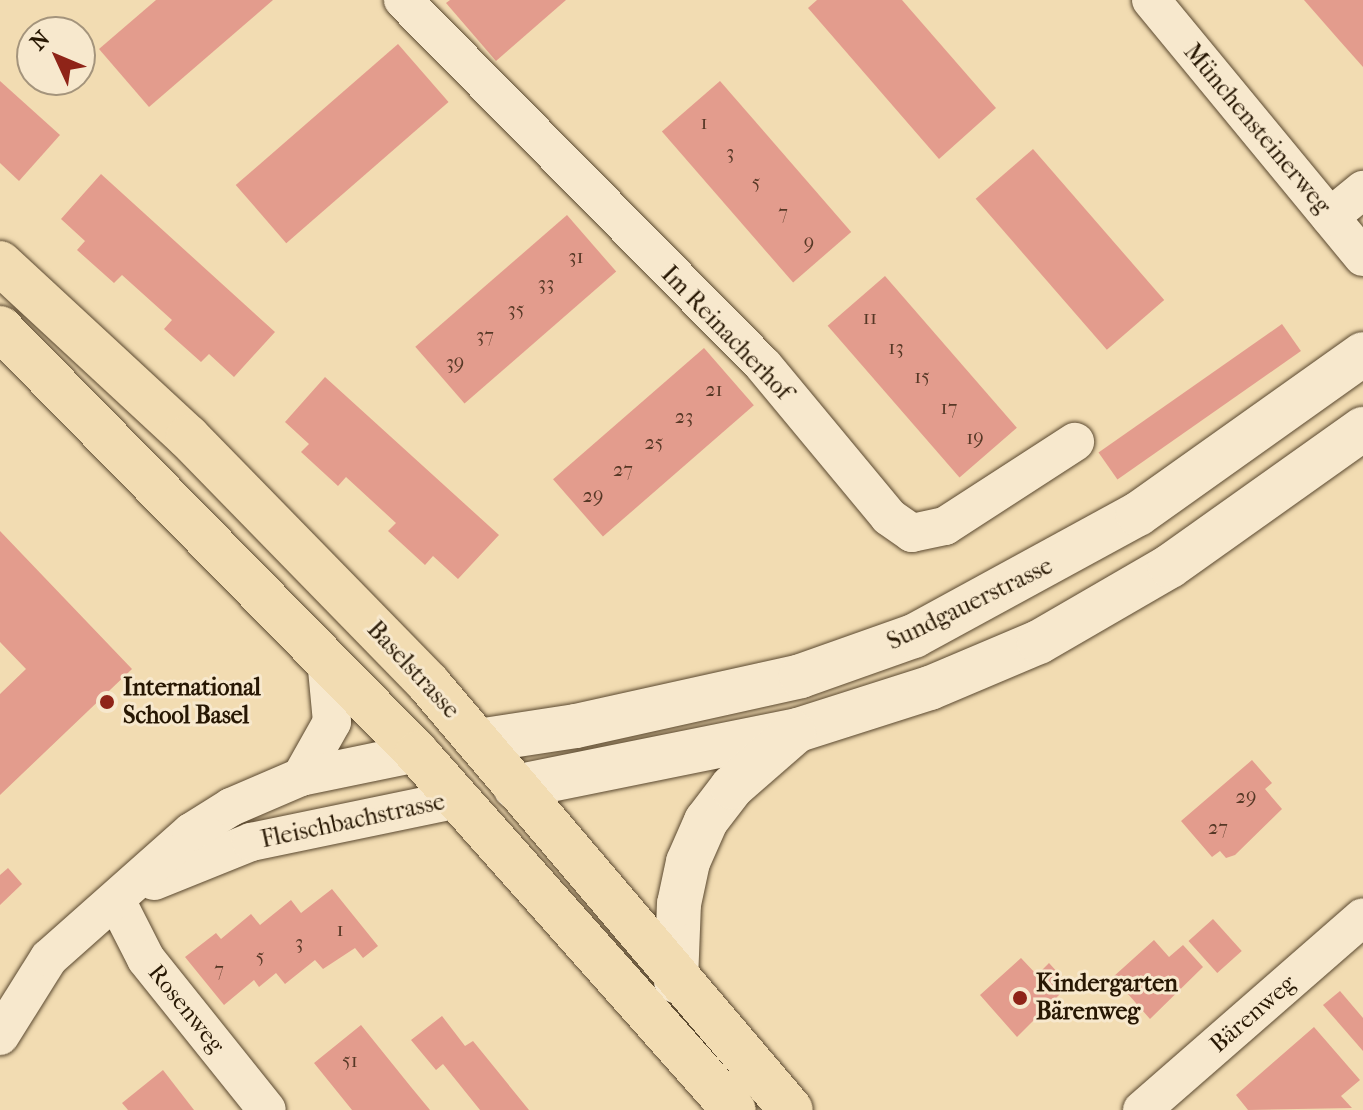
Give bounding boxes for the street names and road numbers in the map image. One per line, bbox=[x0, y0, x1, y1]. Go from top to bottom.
street label: Münchensteinerweg bbox=[1177, 38, 1337, 220]
street label: Im Reinacherhof bbox=[655, 260, 797, 406]
street label: Sundgauerstrasse bbox=[883, 551, 1057, 657]
street label: Baselstrasse bbox=[361, 615, 465, 725]
street label: Fleischbachstrasse bbox=[258, 787, 448, 855]
street label: Rosenweg bbox=[142, 959, 230, 1059]
street label: Bärenweg bbox=[1204, 969, 1302, 1059]

